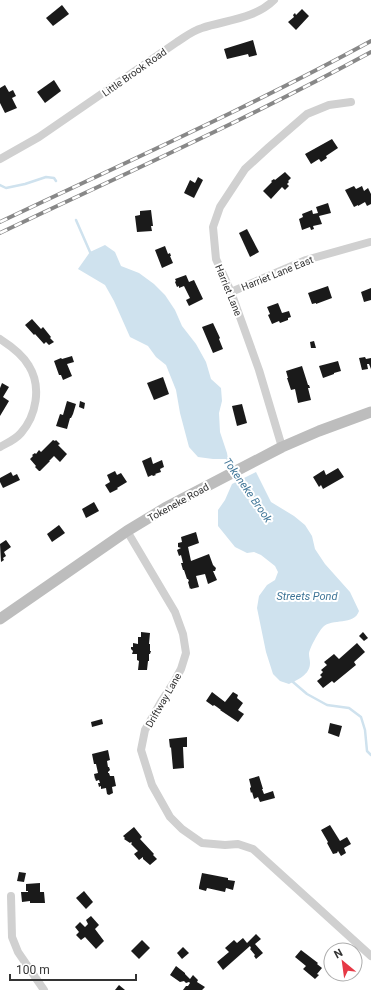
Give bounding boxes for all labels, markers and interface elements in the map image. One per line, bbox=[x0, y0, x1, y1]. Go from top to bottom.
street label: Little Brook Road bbox=[100, 46, 169, 99]
street label: Harriet Lane East bbox=[240, 254, 315, 293]
street label: Harriet Lane bbox=[213, 263, 244, 318]
water label: Tokeneke Brook bbox=[221, 456, 275, 526]
street label: Tokeneke Road bbox=[146, 481, 211, 524]
water label: Streets Pond bbox=[276, 590, 338, 603]
street label: Driftway Lane bbox=[143, 671, 183, 729]
north arrow bbox=[323, 942, 363, 982]
text: N bbox=[332, 946, 345, 961]
scale bar bbox=[10, 956, 136, 982]
text: 100 m bbox=[16, 963, 50, 977]

